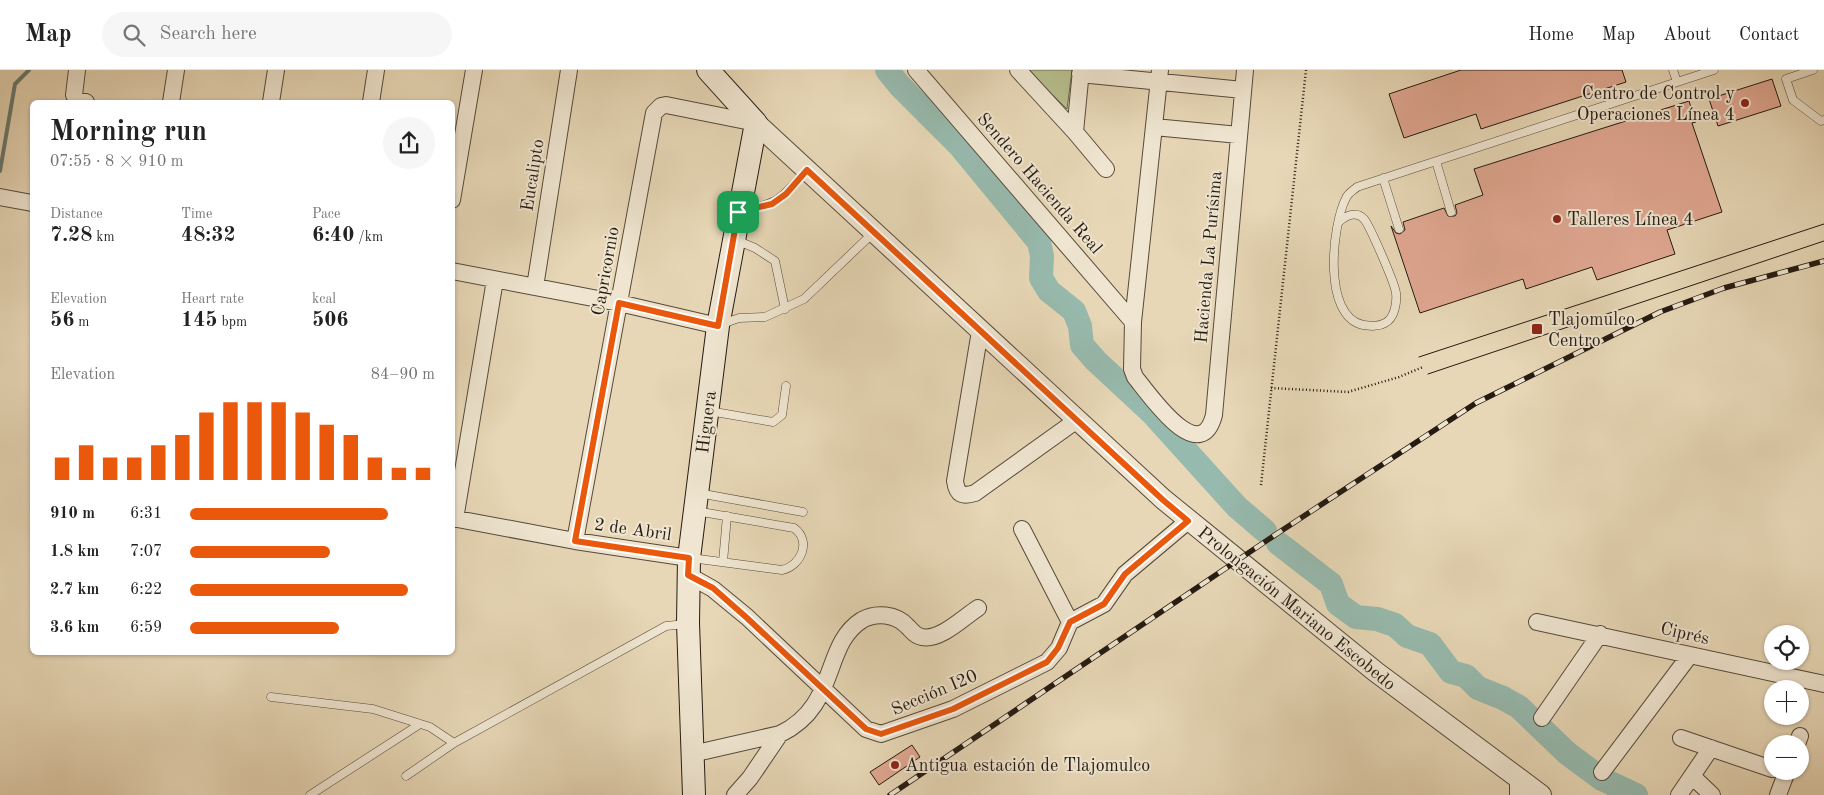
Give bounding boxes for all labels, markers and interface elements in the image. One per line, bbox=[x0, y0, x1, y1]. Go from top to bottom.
search box bbox=[102, 12, 452, 57]
icon: search bbox=[120, 21, 148, 49]
text: Map bbox=[25, 23, 72, 47]
text: Search here bbox=[160, 25, 257, 44]
text: Home bbox=[1528, 26, 1574, 44]
text: Map bbox=[1602, 26, 1635, 44]
text: About bbox=[1663, 26, 1711, 44]
text: Contact bbox=[1739, 26, 1799, 44]
place label: Centro de Control y Operaciones Línea 4 bbox=[1577, 85, 1735, 124]
marker: Centro de Control y Operaciones Línea 4 bbox=[1739, 97, 1751, 109]
street label: Sendero Hacienda Real bbox=[973, 110, 1105, 258]
button: share bbox=[383, 117, 435, 169]
text: Morning run bbox=[50, 119, 207, 147]
street label: Eucalipto bbox=[518, 138, 548, 213]
text: 07:55 · 8 × 910 m bbox=[50, 154, 183, 170]
street label: Hacienda La Purísima bbox=[1192, 170, 1226, 344]
pin bbox=[717, 191, 759, 233]
icon: arrive bbox=[724, 198, 752, 226]
text: Distance bbox=[50, 207, 103, 221]
text: Time bbox=[181, 207, 212, 221]
text: Pace bbox=[312, 207, 340, 221]
place label: Talleres Línea 4 bbox=[1567, 211, 1694, 229]
marker: Talleres Línea 4 bbox=[1551, 213, 1563, 225]
text: 7.28 bbox=[50, 225, 92, 246]
text: 48:32 bbox=[181, 225, 236, 246]
text: 6:40 bbox=[312, 225, 354, 246]
street label: Capricornio bbox=[589, 225, 623, 317]
text: km bbox=[92, 230, 115, 244]
text: /km bbox=[354, 230, 383, 244]
text: Elevation bbox=[50, 292, 107, 306]
text: Heart rate bbox=[181, 292, 244, 306]
text: kcal bbox=[312, 292, 336, 306]
text: 56 bbox=[50, 310, 74, 331]
text: 145 bbox=[181, 310, 218, 331]
text: 506 bbox=[312, 310, 349, 331]
place label: Tlajomulco Centro bbox=[1548, 311, 1635, 350]
text: m bbox=[74, 315, 89, 329]
text: bpm bbox=[218, 315, 247, 329]
marker: Tlajomulco Centro bbox=[1530, 322, 1544, 336]
text: Elevation bbox=[50, 367, 115, 383]
text: 84–90 m bbox=[371, 367, 435, 383]
street label: Higuera bbox=[694, 390, 720, 454]
text: 910 m bbox=[50, 506, 95, 522]
text: 6:31 bbox=[130, 506, 162, 522]
street label: 2 de Abril bbox=[593, 516, 673, 544]
street label: Prolongación Mariano Escobedo bbox=[1194, 524, 1399, 694]
text: 1.8 km bbox=[50, 544, 99, 560]
text: 7:07 bbox=[130, 544, 162, 560]
text: 2.7 km bbox=[50, 582, 99, 598]
text: 6:22 bbox=[130, 582, 162, 598]
text: 3.6 km bbox=[50, 620, 99, 636]
text: 6:59 bbox=[130, 620, 162, 636]
street label: Ciprés bbox=[1659, 620, 1711, 648]
map controls bbox=[1764, 625, 1809, 780]
button: locate bbox=[1764, 625, 1809, 670]
street label: Sección I20 bbox=[889, 667, 980, 719]
button: + bbox=[1764, 680, 1809, 725]
button: − bbox=[1764, 735, 1809, 780]
place label: Antigua estación de Tlajomulco bbox=[905, 757, 1150, 775]
marker: Antigua estación de Tlajomulco bbox=[889, 759, 901, 771]

